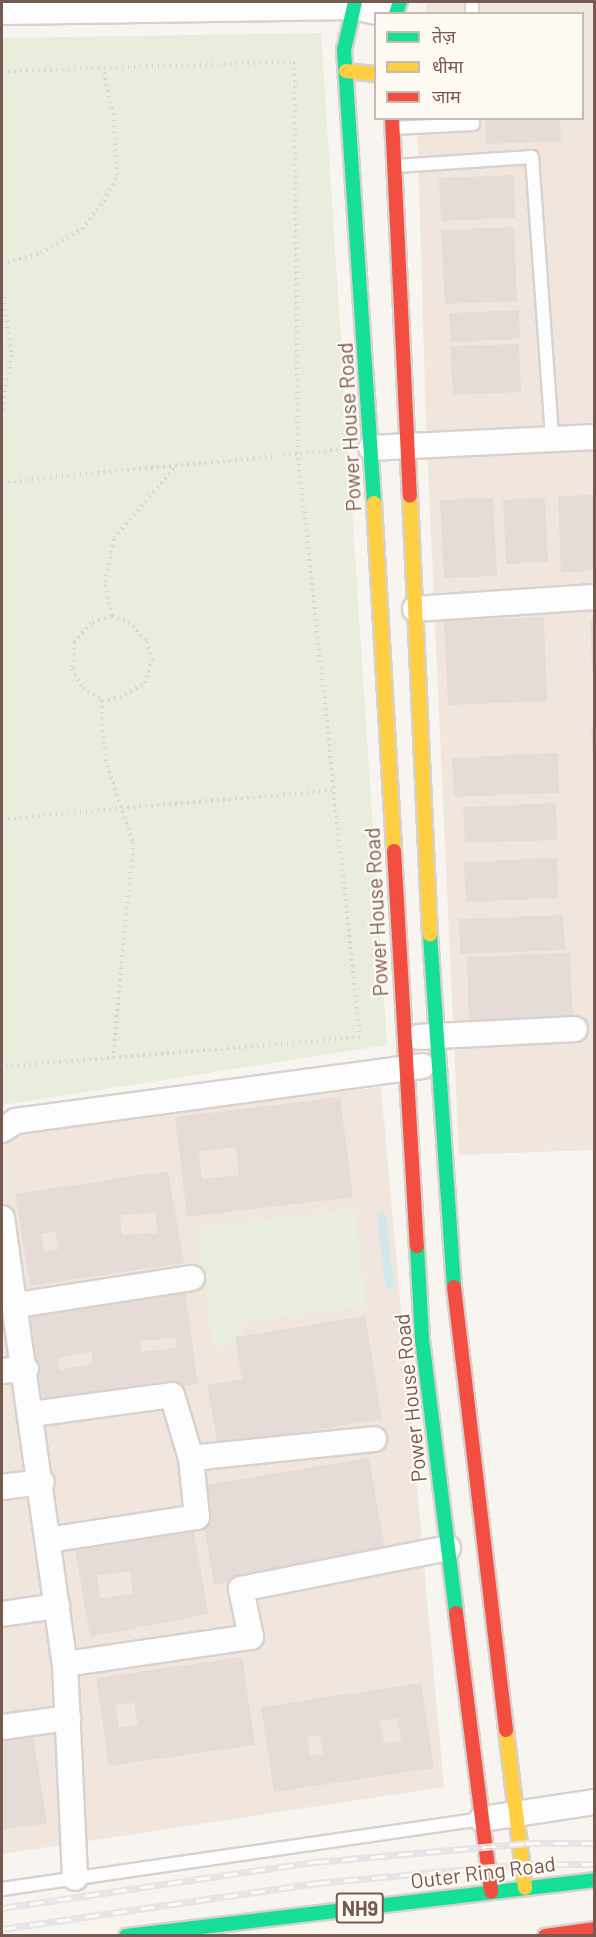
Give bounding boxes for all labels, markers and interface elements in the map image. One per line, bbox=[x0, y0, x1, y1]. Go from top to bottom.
legend bbox=[374, 12, 584, 120]
text: तेज़ bbox=[432, 25, 456, 47]
text: धीमा bbox=[432, 55, 463, 77]
text: जाम bbox=[432, 85, 461, 107]
street label: Power House Road bbox=[332, 342, 366, 512]
street label: Power House Road bbox=[359, 827, 393, 997]
street label: Power House Road bbox=[389, 1313, 431, 1483]
street label: Outer Ring Road bbox=[409, 1851, 557, 1893]
road number: NH9 bbox=[334, 1891, 386, 1925]

